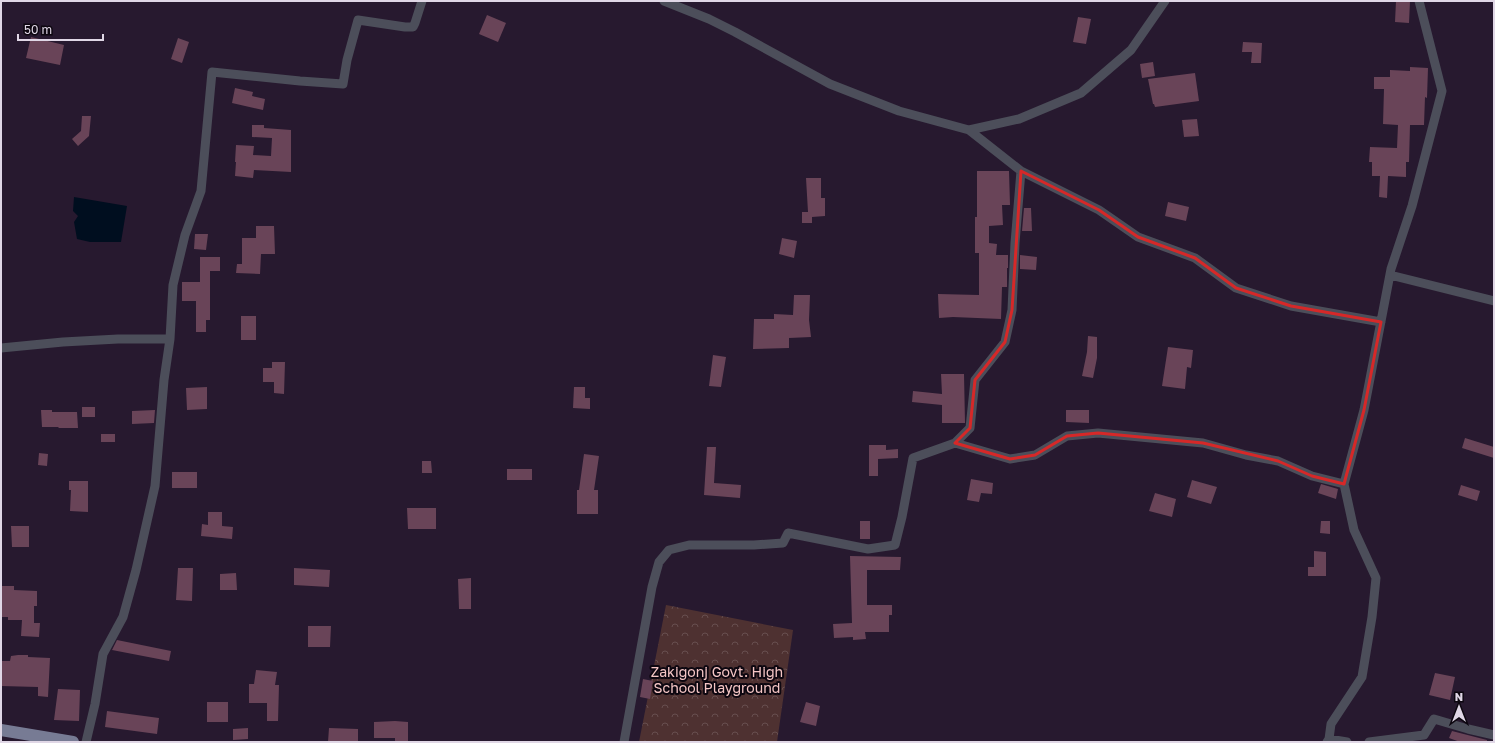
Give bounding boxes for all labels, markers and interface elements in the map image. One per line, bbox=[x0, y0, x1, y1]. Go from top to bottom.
scale bar bbox=[18, 16, 103, 42]
text: 50 m bbox=[24, 22, 52, 37]
park label: Zakigonj Govt. High School Playground bbox=[651, 663, 783, 696]
north arrow bbox=[1439, 687, 1479, 727]
text: N bbox=[1455, 690, 1463, 703]

